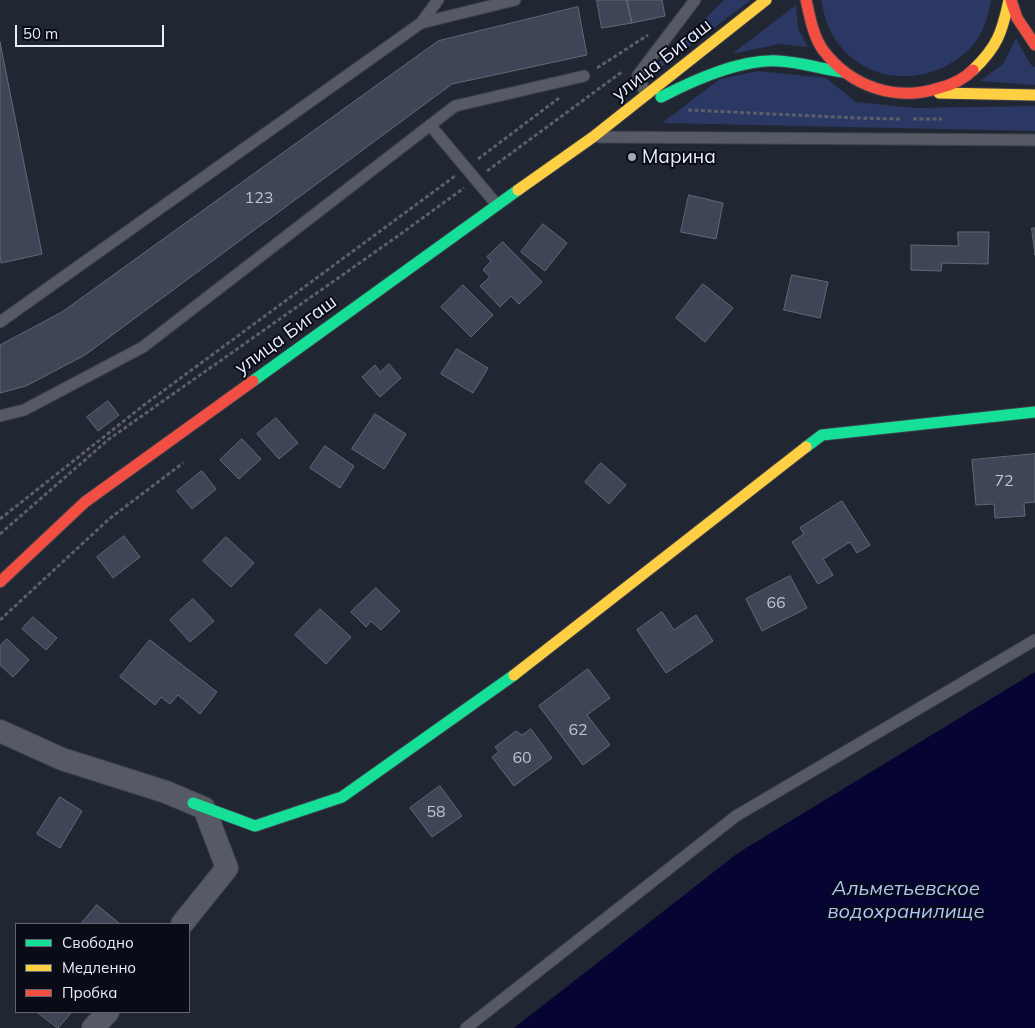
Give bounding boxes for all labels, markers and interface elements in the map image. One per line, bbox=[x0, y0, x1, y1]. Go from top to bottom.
street label: улица Бигаш bbox=[608, 14, 716, 106]
scale bar bbox=[18, 15, 166, 47]
text: 50 m bbox=[23, 24, 58, 43]
place label: Марина bbox=[642, 146, 716, 168]
marker: Марина bbox=[626, 151, 638, 163]
house number: 123 bbox=[245, 188, 273, 208]
street label: улица Бигаш bbox=[231, 290, 341, 380]
house number: 72 bbox=[994, 471, 1014, 491]
house number: 66 bbox=[766, 593, 786, 613]
house number: 62 bbox=[568, 720, 588, 740]
house number: 60 bbox=[512, 748, 532, 768]
house number: 58 bbox=[426, 802, 446, 822]
water label: Альметьевское водохранилище bbox=[827, 877, 985, 924]
legend bbox=[15, 923, 190, 1013]
text: Свободно bbox=[62, 933, 134, 952]
text: Медленно bbox=[62, 958, 136, 977]
text: Пробка bbox=[62, 983, 117, 1002]

